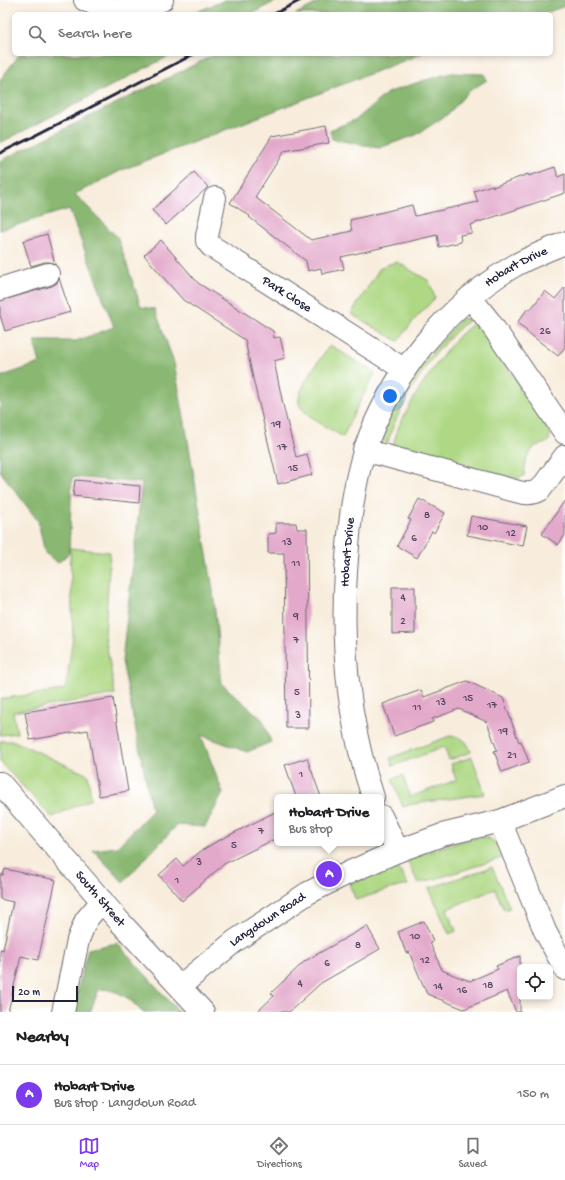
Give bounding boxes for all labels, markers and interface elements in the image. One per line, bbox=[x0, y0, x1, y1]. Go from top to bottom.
search box bbox=[12, 12, 553, 56]
icon: search bbox=[26, 23, 48, 45]
text: Search here bbox=[58, 25, 132, 43]
street label: Hobart Drive bbox=[482, 243, 550, 290]
street label: Park Close bbox=[258, 272, 315, 316]
house number: 26 bbox=[540, 326, 551, 338]
your location bbox=[380, 386, 400, 406]
house number: 19 bbox=[270, 419, 281, 431]
house number: 17 bbox=[276, 442, 287, 454]
house number: 15 bbox=[287, 463, 298, 475]
house number: 8 bbox=[424, 510, 430, 522]
street label: Hobart Drive bbox=[338, 516, 358, 587]
house number: 10 bbox=[477, 522, 488, 534]
house number: 12 bbox=[505, 528, 517, 540]
house number: 6 bbox=[411, 533, 417, 545]
house number: 13 bbox=[281, 537, 292, 549]
house number: 11 bbox=[291, 558, 300, 570]
house number: 4 bbox=[400, 592, 406, 604]
house number: 9 bbox=[292, 611, 299, 623]
house number: 2 bbox=[400, 616, 406, 628]
house number: 7 bbox=[292, 635, 299, 647]
house number: 5 bbox=[294, 687, 300, 699]
house number: 15 bbox=[462, 693, 473, 705]
house number: 13 bbox=[435, 697, 446, 709]
house number: 17 bbox=[486, 700, 497, 712]
house number: 11 bbox=[412, 702, 421, 714]
house number: 3 bbox=[294, 710, 301, 722]
house number: 19 bbox=[497, 726, 508, 738]
house number: 21 bbox=[507, 750, 517, 762]
house number: 1 bbox=[298, 769, 303, 781]
popup bbox=[274, 794, 384, 846]
text: Hobart Drive bbox=[289, 804, 369, 822]
text: Bus stop bbox=[289, 822, 333, 837]
house number: 7 bbox=[257, 826, 264, 838]
house number: 5 bbox=[231, 840, 237, 852]
house number: 3 bbox=[195, 857, 202, 869]
pin: A bbox=[316, 859, 342, 889]
street label: South Street bbox=[72, 868, 129, 931]
house number: 1 bbox=[174, 875, 179, 887]
street label: Langdown Road bbox=[226, 888, 309, 950]
house number: 10 bbox=[409, 931, 420, 943]
house number: 8 bbox=[355, 940, 361, 952]
house number: 12 bbox=[419, 955, 431, 967]
house number: 6 bbox=[324, 958, 330, 970]
map controls bbox=[517, 964, 553, 1000]
button: locate bbox=[517, 964, 553, 1000]
house number: 4 bbox=[297, 978, 303, 990]
house number: 18 bbox=[482, 980, 493, 992]
house number: 14 bbox=[432, 981, 444, 993]
scale bar bbox=[12, 984, 78, 1003]
house number: 16 bbox=[456, 985, 467, 997]
text: 20 m bbox=[18, 987, 40, 999]
text: Nearby bbox=[16, 1028, 69, 1048]
text: Hobart Drive bbox=[54, 1078, 134, 1096]
text: A bbox=[25, 1087, 33, 1102]
text: 150 m bbox=[517, 1087, 549, 1102]
text: Bus stop · Langdown Road bbox=[54, 1096, 196, 1111]
tab: Map bbox=[78, 1135, 100, 1171]
tab: Directions bbox=[257, 1135, 302, 1171]
tab: Saved bbox=[458, 1135, 487, 1171]

